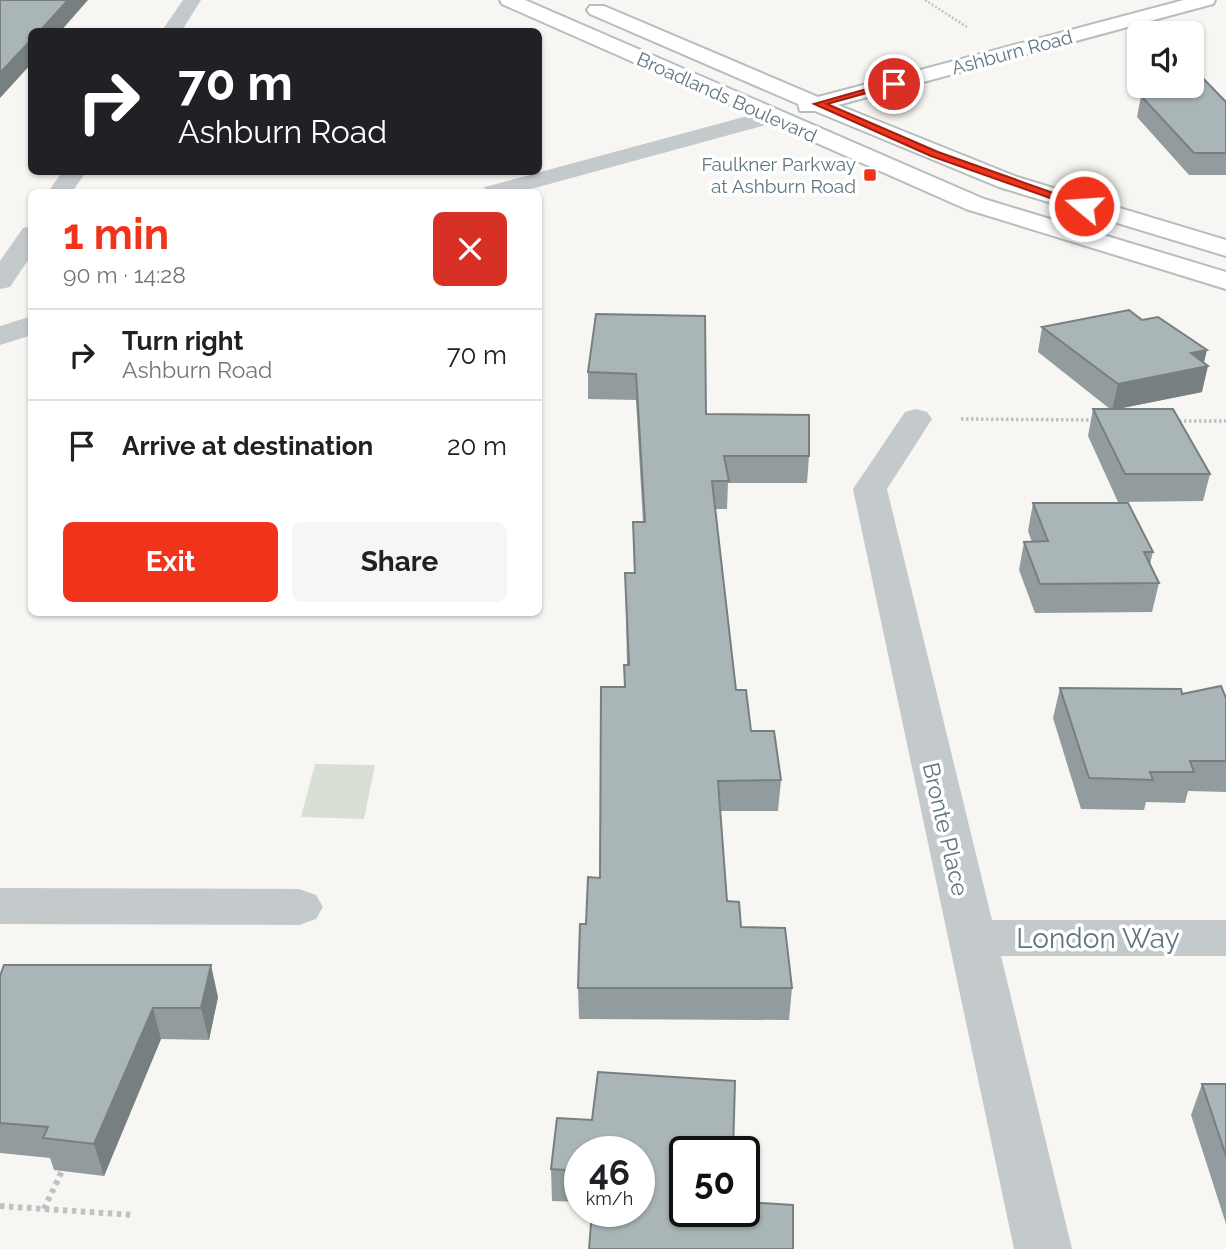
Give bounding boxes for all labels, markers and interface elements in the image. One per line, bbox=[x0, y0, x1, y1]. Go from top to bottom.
map controls bbox=[1127, 21, 1204, 98]
button: sound bbox=[1127, 21, 1204, 98]
street label: Ashburn Road bbox=[949, 25, 1075, 79]
street label: Broadlands Boulevard bbox=[634, 47, 820, 147]
text: 70 m bbox=[178, 54, 293, 111]
pin bbox=[864, 54, 924, 114]
icon: right bbox=[63, 56, 154, 147]
icon: arrive bbox=[875, 65, 913, 103]
text: Ashburn Road bbox=[178, 113, 387, 150]
place label: Faulkner Parkway at Ashburn Road bbox=[702, 153, 856, 197]
marker: Faulkner Parkway at Ashburn Road bbox=[862, 167, 878, 183]
position arrow bbox=[1047, 169, 1121, 243]
text: 1 min bbox=[63, 210, 169, 259]
button: close bbox=[433, 212, 507, 286]
text: 90 m · 14:28 bbox=[63, 261, 186, 288]
text: Turn right bbox=[122, 326, 243, 356]
icon: right bbox=[63, 336, 101, 374]
text: 70 m bbox=[447, 340, 507, 370]
text: Ashburn Road bbox=[122, 356, 272, 383]
icon: arrive bbox=[63, 427, 101, 465]
text: Arrive at destination bbox=[122, 431, 373, 461]
text: 20 m bbox=[447, 431, 507, 461]
button: Exit bbox=[63, 522, 278, 602]
button: Share bbox=[292, 522, 507, 602]
street label: Bronte Place bbox=[918, 760, 974, 898]
street label: London Way bbox=[1016, 922, 1180, 955]
speed limit sign: 50 bbox=[669, 1136, 760, 1227]
text: 46 bbox=[589, 1152, 630, 1193]
text: km/h bbox=[586, 1188, 633, 1209]

